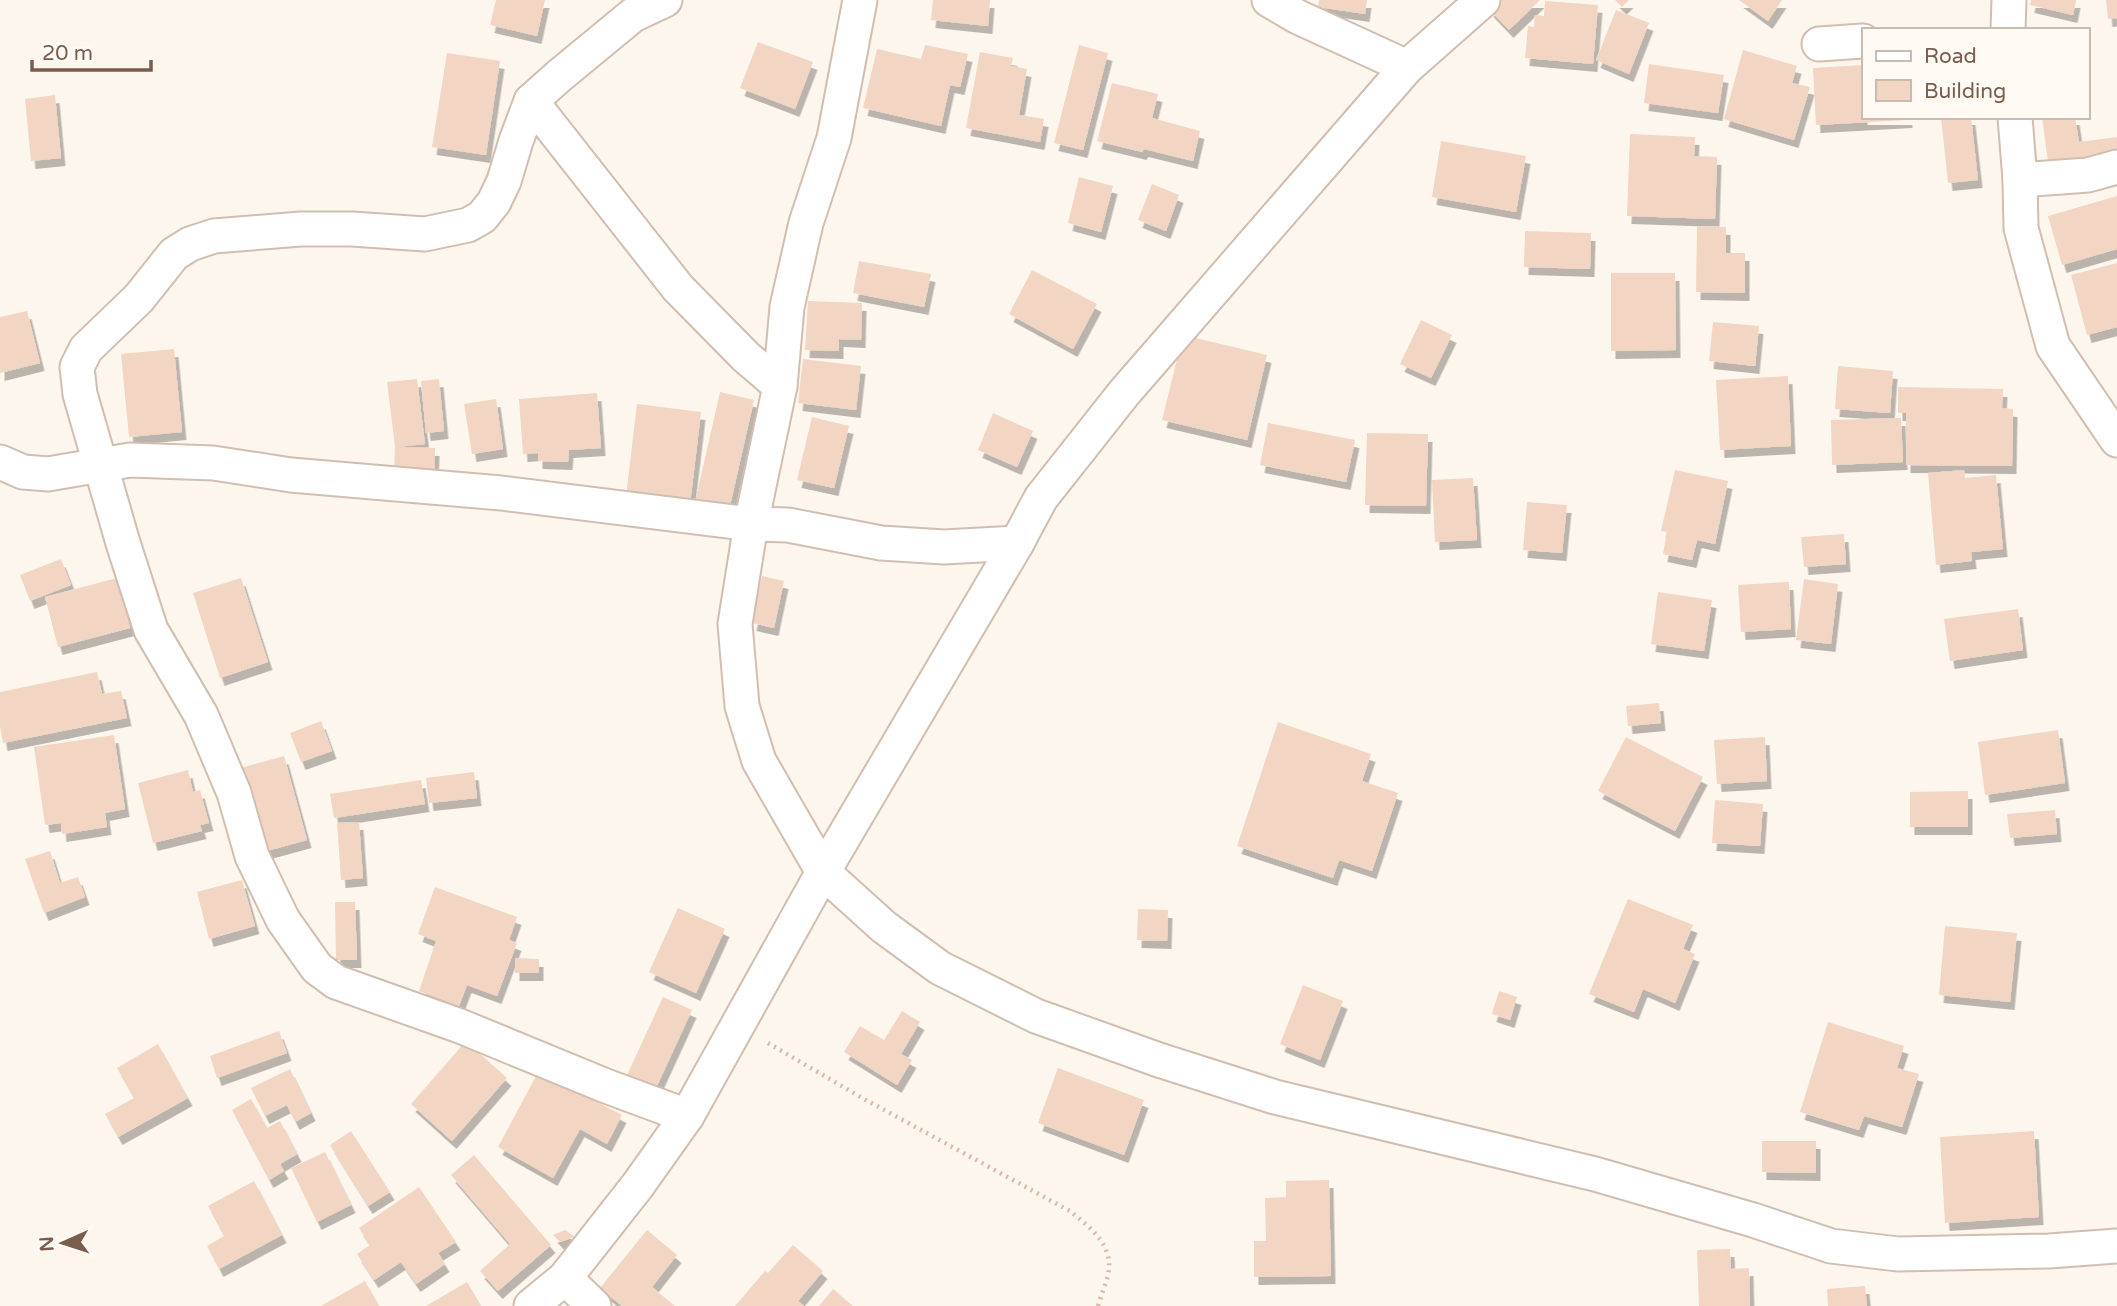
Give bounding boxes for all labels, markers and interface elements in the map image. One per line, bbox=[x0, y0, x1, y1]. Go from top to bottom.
scale bar bbox=[32, 28, 150, 72]
legend bbox=[1862, 28, 2089, 119]
text: 20 m bbox=[42, 41, 93, 66]
text: Road bbox=[1924, 44, 1977, 69]
text: Building bbox=[1924, 79, 2006, 104]
north arrow bbox=[28, 1208, 98, 1278]
text: N bbox=[36, 1236, 58, 1252]

